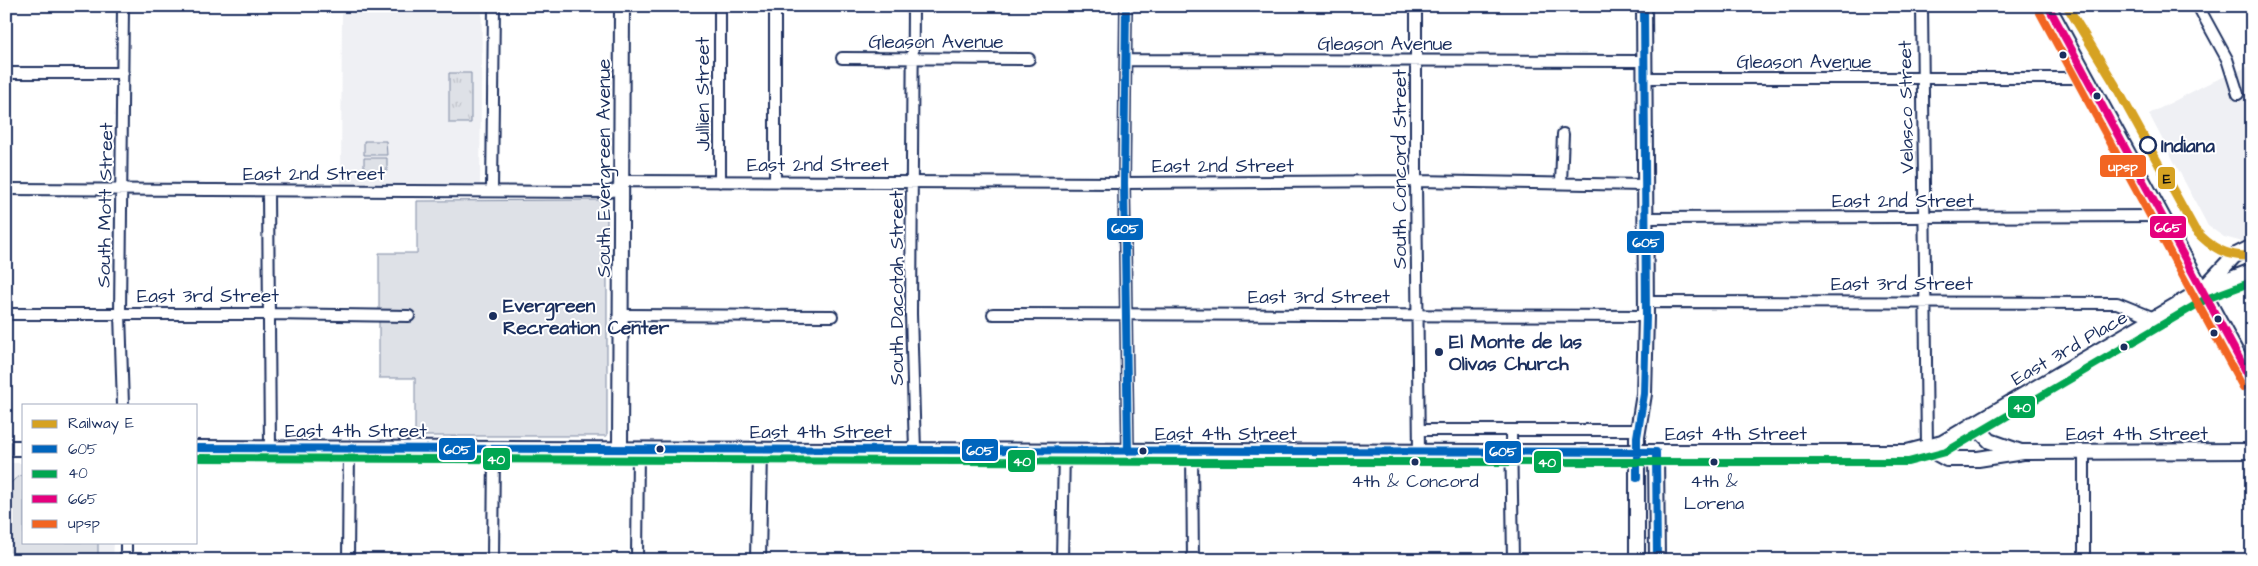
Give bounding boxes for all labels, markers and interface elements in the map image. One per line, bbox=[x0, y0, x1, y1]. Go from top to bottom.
street label: Gleason Avenue bbox=[868, 29, 1004, 56]
street label: Gleason Avenue bbox=[1317, 31, 1453, 58]
street label: Jullien Street bbox=[690, 36, 717, 151]
street label: Velasco Street bbox=[1892, 40, 1921, 174]
street label: Gleason Avenue bbox=[1736, 49, 1872, 76]
unlabelled marker bbox=[2058, 50, 2068, 60]
street label: South Evergreen Avenue bbox=[591, 59, 619, 277]
street label: South Concord Street bbox=[1387, 69, 1414, 269]
unlabelled marker bbox=[2092, 91, 2102, 101]
street label: South Mott Street bbox=[91, 122, 120, 288]
place label: Indiana bbox=[2161, 133, 2215, 160]
marker: Indiana bbox=[2139, 136, 2157, 154]
street label: East 2nd Street bbox=[747, 152, 889, 179]
street label: East 2nd Street bbox=[1152, 153, 1294, 180]
line badge: upsp bbox=[2099, 154, 2147, 178]
text: upsp bbox=[2107, 157, 2138, 177]
street label: East 2nd Street bbox=[243, 161, 385, 188]
line badge: E bbox=[2157, 166, 2176, 190]
text: E bbox=[2163, 169, 2172, 189]
street label: East 2nd Street bbox=[1832, 188, 1974, 215]
street label: South Dacotah Street bbox=[884, 190, 911, 385]
line badge: 665 bbox=[2149, 215, 2187, 239]
line badge: 605 bbox=[1106, 217, 1144, 241]
text: 665 bbox=[2154, 218, 2183, 238]
text: 605 bbox=[1111, 219, 1140, 239]
line badge: 605 bbox=[1626, 230, 1665, 254]
text: 605 bbox=[1632, 233, 1661, 253]
street label: East 3rd Street bbox=[1831, 271, 1973, 298]
street label: East 3rd Street bbox=[137, 283, 279, 310]
street label: East 3rd Street bbox=[1248, 284, 1390, 311]
place label: Evergreen Recreation Center bbox=[503, 293, 670, 342]
street label: East 3rd Place bbox=[2007, 304, 2133, 393]
marker: Evergreen Recreation Center bbox=[487, 310, 499, 322]
unlabelled marker bbox=[2213, 314, 2223, 324]
unlabelled marker bbox=[2209, 328, 2219, 338]
place label: El Monte de las Olivas Church bbox=[1449, 329, 1583, 378]
unlabelled marker bbox=[2119, 342, 2129, 352]
marker: El Monte de las Olivas Church bbox=[1433, 346, 1445, 358]
line badge: 40 bbox=[2007, 395, 2036, 419]
text: 40 bbox=[2013, 398, 2031, 418]
legend bbox=[22, 404, 198, 544]
text: Railway E bbox=[68, 413, 134, 435]
street label: East 4th Street bbox=[285, 418, 427, 445]
street label: East 4th Street bbox=[750, 419, 892, 446]
street label: East 4th Street bbox=[1155, 421, 1297, 448]
street label: East 4th Street bbox=[1665, 421, 1807, 448]
street label: East 4th Street bbox=[2066, 421, 2208, 448]
line badge: 605 bbox=[438, 437, 476, 461]
line badge: 605 bbox=[961, 438, 999, 462]
text: 605 bbox=[68, 439, 98, 460]
text: 605 bbox=[443, 440, 472, 460]
line badge: 605 bbox=[1484, 440, 1522, 464]
text: 605 bbox=[966, 441, 995, 461]
text: 605 bbox=[1489, 442, 1518, 462]
unlabelled marker bbox=[655, 444, 665, 454]
unlabelled marker bbox=[1138, 446, 1148, 456]
line badge: 40 bbox=[482, 447, 511, 471]
line badge: 40 bbox=[1007, 449, 1036, 473]
text: 40 bbox=[487, 450, 505, 470]
line badge: 40 bbox=[1533, 450, 1562, 474]
text: 40 bbox=[1013, 452, 1031, 472]
text: 40 bbox=[1538, 453, 1556, 473]
marker: 4th & Concord bbox=[1410, 457, 1420, 467]
marker: 4th & Lorena bbox=[1709, 457, 1719, 467]
text: 40 bbox=[68, 463, 88, 484]
place label: 4th & Concord bbox=[1351, 469, 1479, 494]
place label: 4th & Lorena bbox=[1684, 469, 1744, 516]
text: 665 bbox=[68, 489, 98, 510]
text: upsp bbox=[68, 513, 100, 534]

